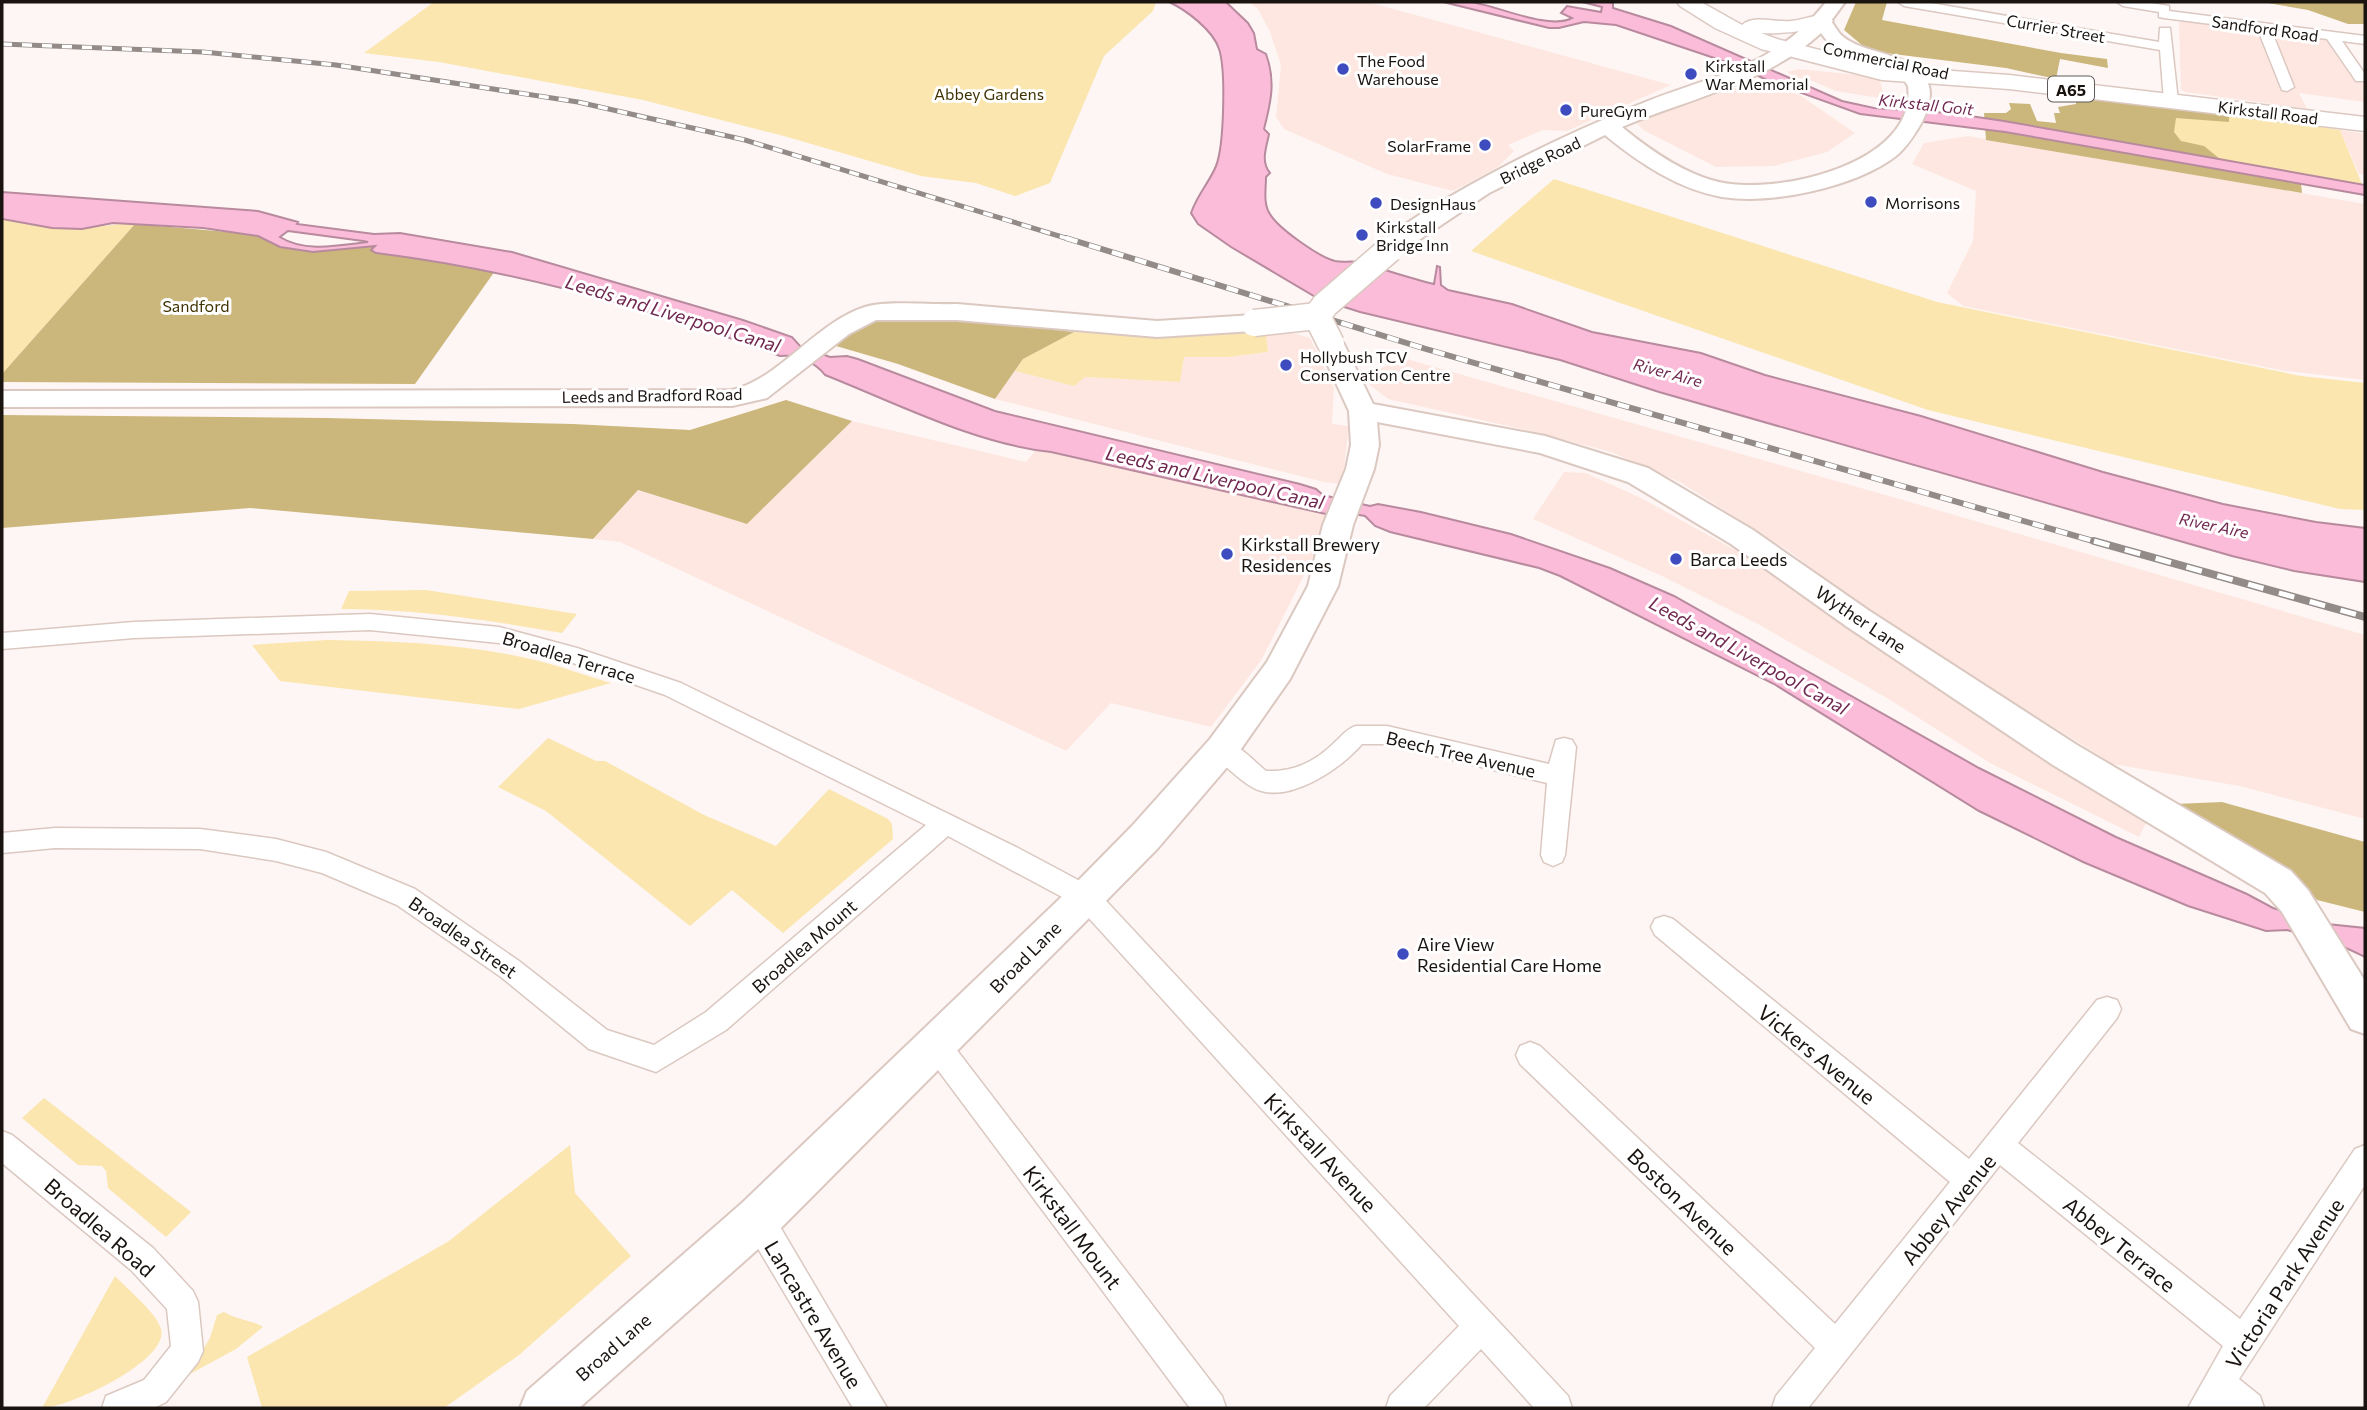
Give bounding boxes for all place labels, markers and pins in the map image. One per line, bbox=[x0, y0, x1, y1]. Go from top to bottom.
place label: The Food Warehouse bbox=[1357, 51, 1439, 88]
place label: Kirkstall War Memorial bbox=[1705, 56, 1808, 93]
marker: The Food Warehouse bbox=[1335, 61, 1351, 77]
marker: Kirkstall War Memorial bbox=[1683, 66, 1699, 82]
place label: PureGym bbox=[1580, 101, 1647, 120]
marker: PureGym bbox=[1558, 102, 1574, 118]
place label: SolarFrame bbox=[1387, 136, 1471, 155]
marker: SolarFrame bbox=[1477, 137, 1493, 153]
place label: Morrisons bbox=[1885, 193, 1960, 212]
place label: DesignHaus bbox=[1390, 194, 1476, 213]
marker: Morrisons bbox=[1863, 194, 1879, 210]
marker: DesignHaus bbox=[1368, 195, 1384, 211]
place label: Kirkstall Bridge Inn bbox=[1376, 217, 1449, 254]
marker: Kirkstall Bridge Inn bbox=[1354, 227, 1370, 243]
place label: Hollybush TCV Conservation Centre bbox=[1300, 347, 1450, 384]
marker: Hollybush TCV Conservation Centre bbox=[1278, 357, 1294, 373]
place label: Kirkstall Brewery Residences bbox=[1241, 533, 1380, 576]
marker: Kirkstall Brewery Residences bbox=[1219, 546, 1235, 562]
place label: Barca Leeds bbox=[1690, 548, 1788, 570]
marker: Barca Leeds bbox=[1668, 551, 1684, 567]
place label: Aire View Residential Care Home bbox=[1417, 933, 1601, 976]
marker: Aire View Residential Care Home bbox=[1395, 946, 1411, 962]

